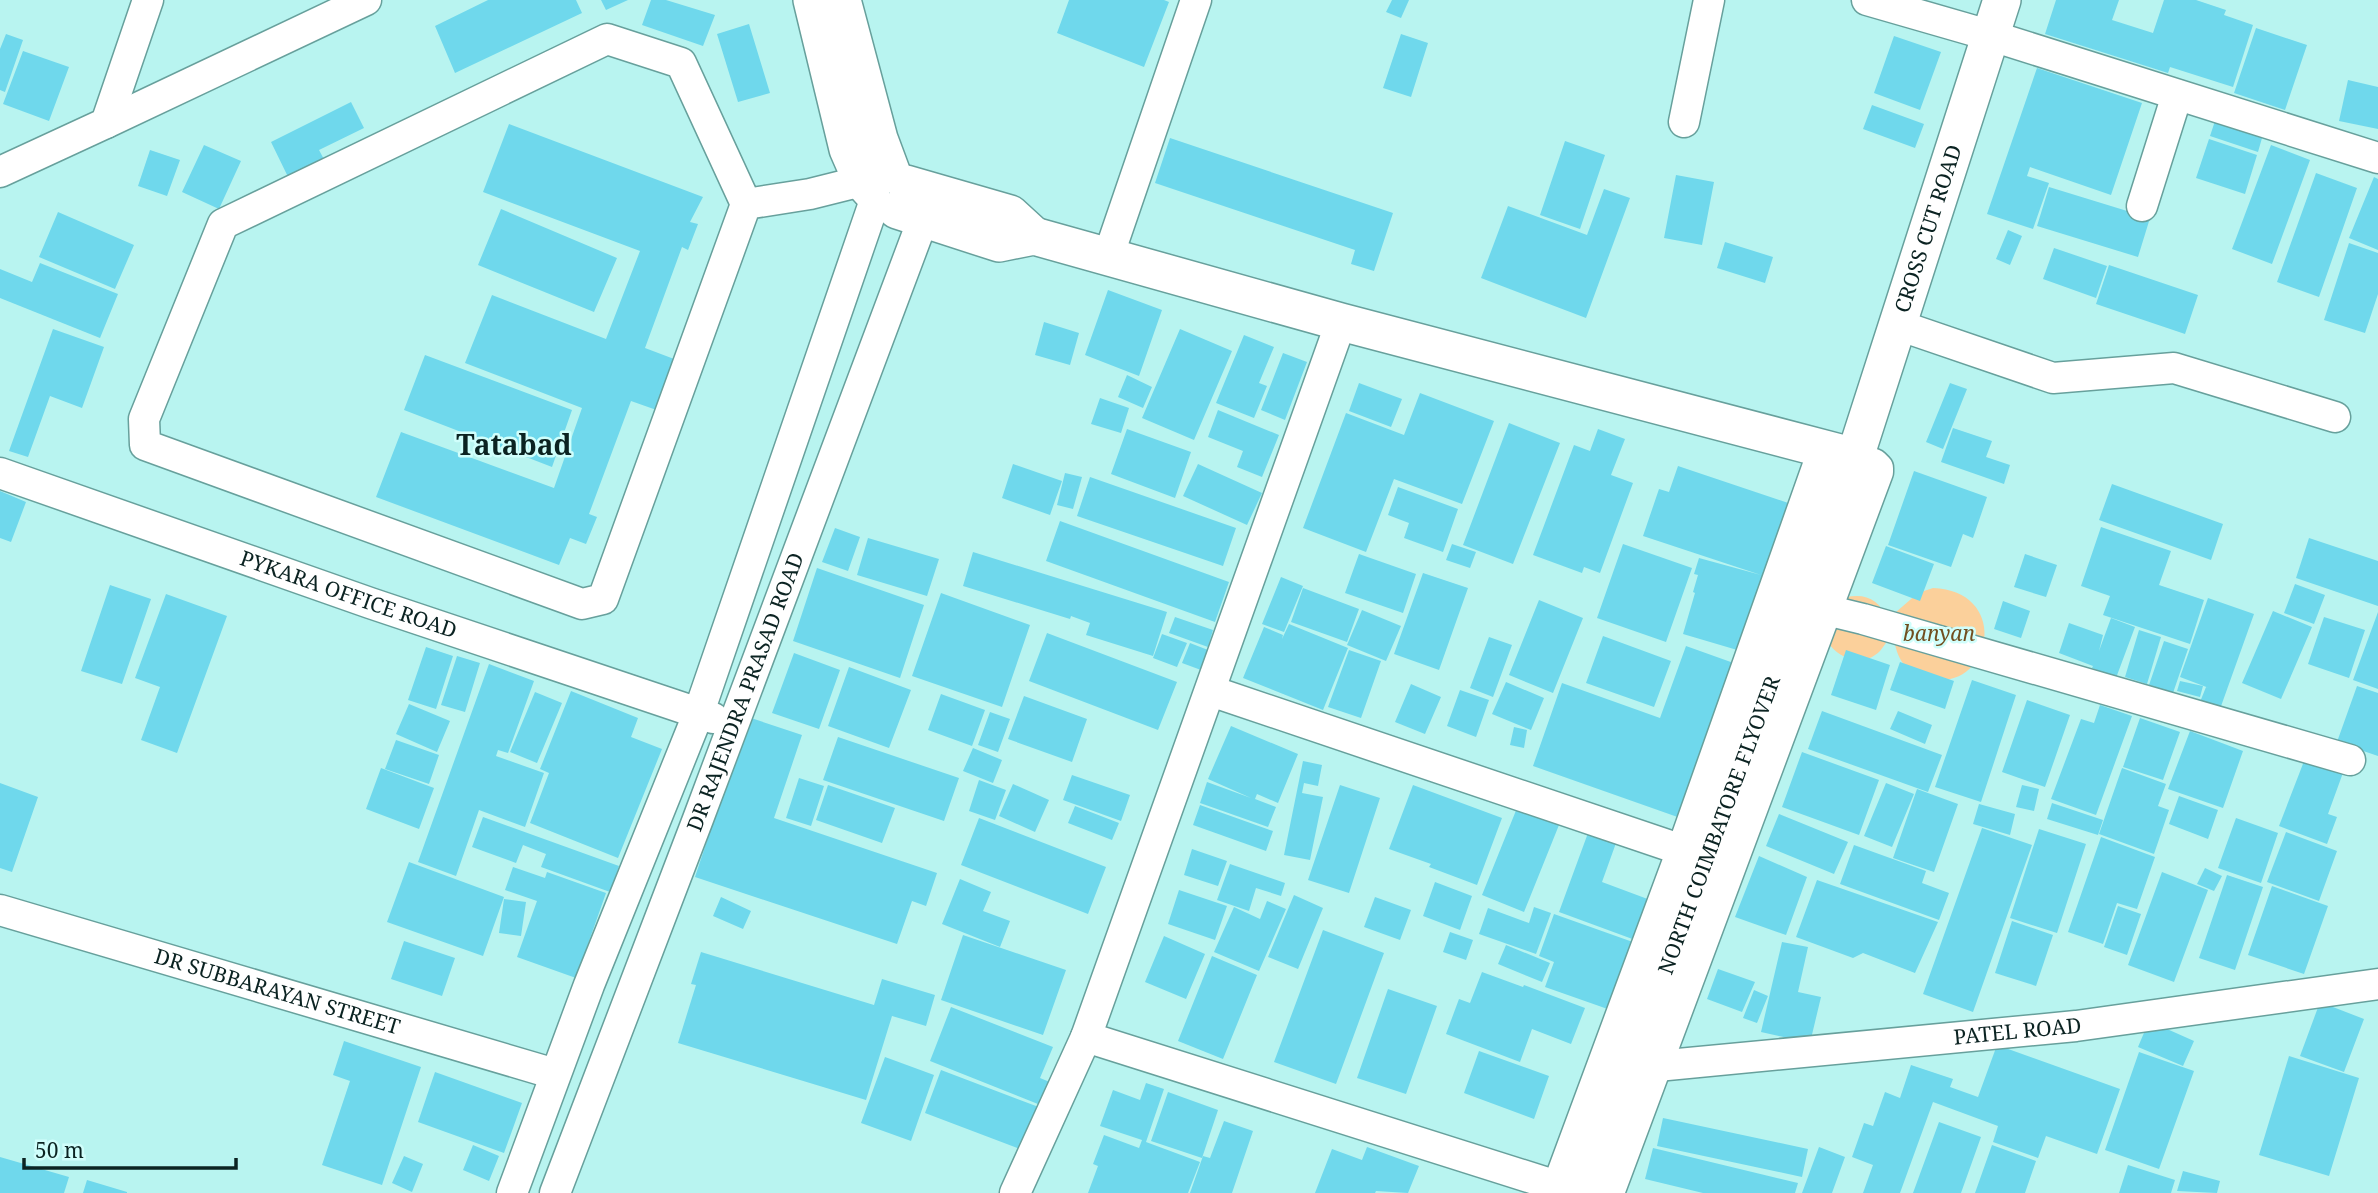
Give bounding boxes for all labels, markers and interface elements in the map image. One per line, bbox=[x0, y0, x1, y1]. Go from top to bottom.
street label: CROSS CUT ROAD bbox=[1887, 141, 1968, 316]
district label: Tatabad bbox=[456, 425, 572, 463]
street label: PYKARA OFFICE ROAD bbox=[236, 543, 461, 644]
street label: DR RAJENDRA PRASAD ROAD bbox=[680, 548, 810, 835]
park label: banyan bbox=[1903, 619, 1975, 647]
street label: NORTH COIMBATORE FLYOVER bbox=[1651, 671, 1786, 978]
street label: DR SUBBARAYAN STREET bbox=[151, 941, 404, 1040]
street label: PATEL ROAD bbox=[1952, 1011, 2082, 1051]
scale bar bbox=[24, 1126, 236, 1170]
text: 50 m bbox=[35, 1136, 84, 1164]

